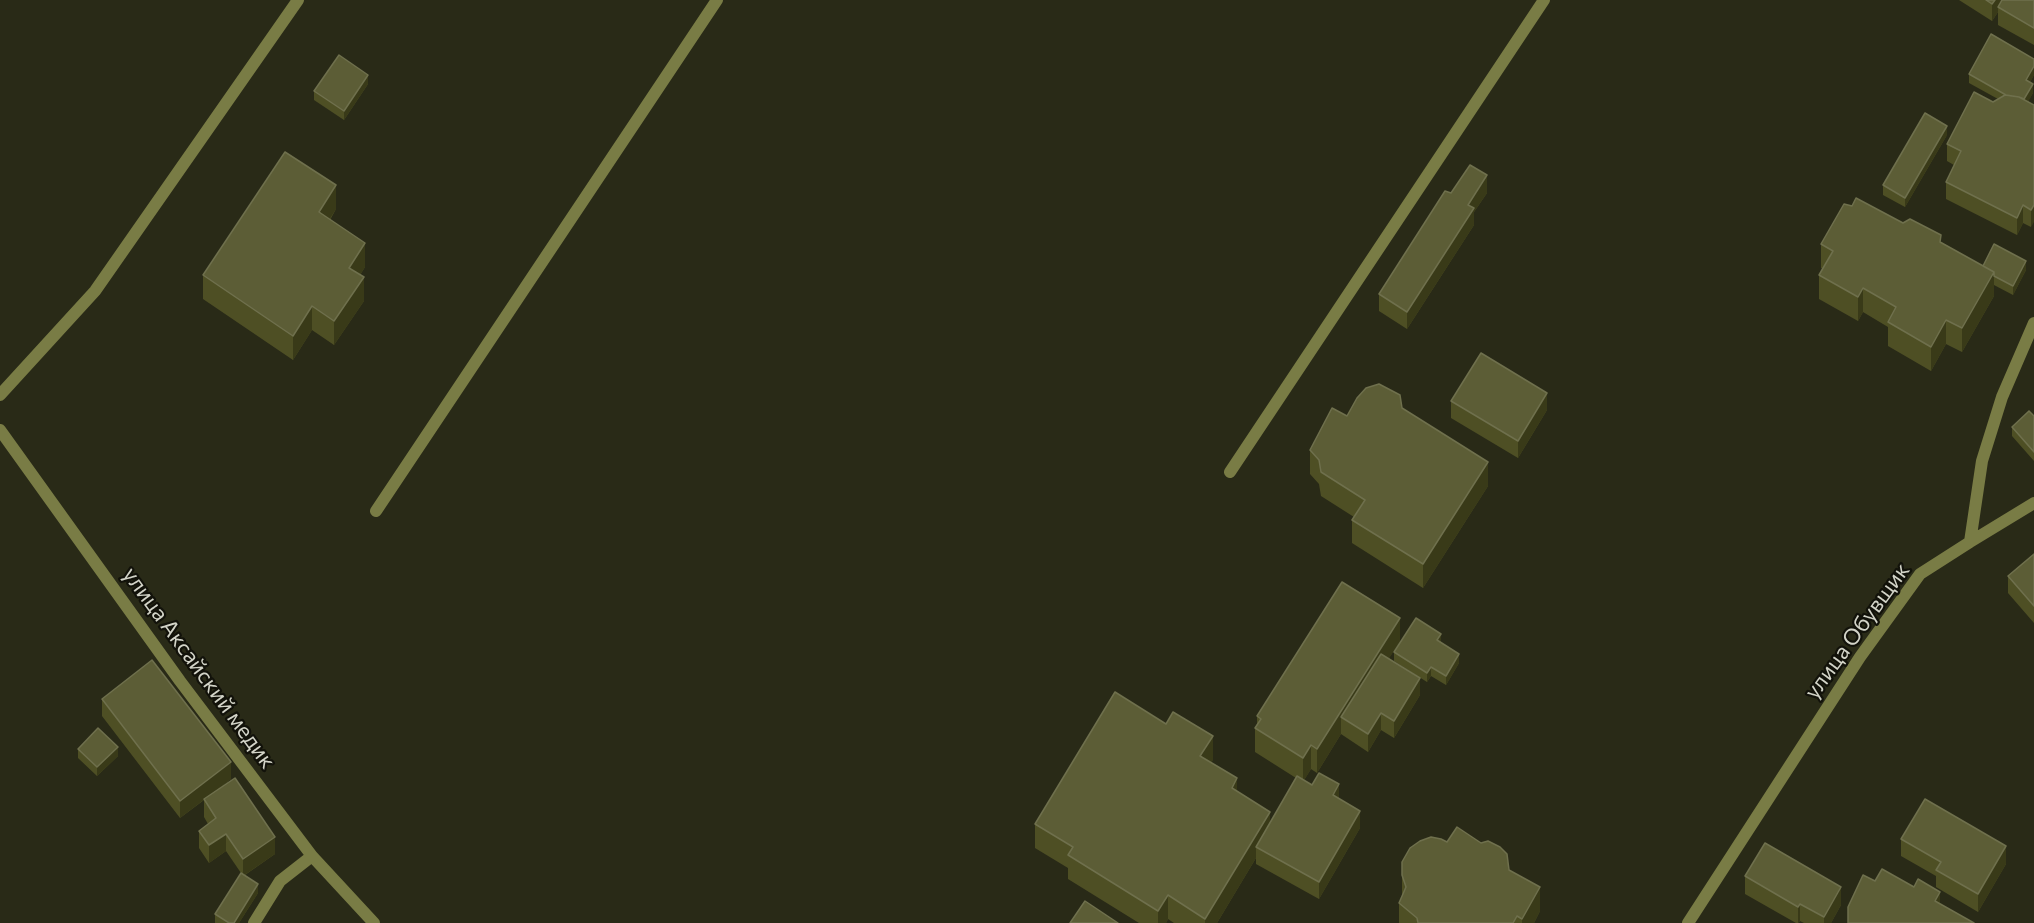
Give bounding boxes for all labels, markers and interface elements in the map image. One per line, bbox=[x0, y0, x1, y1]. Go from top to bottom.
street label: улица Обувщик bbox=[1799, 558, 1915, 704]
street label: улица Аксайский медик bbox=[117, 562, 281, 774]

